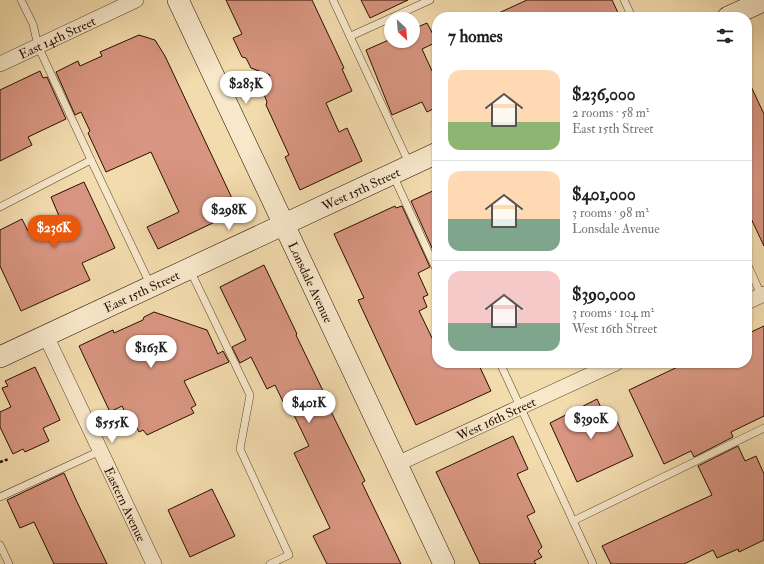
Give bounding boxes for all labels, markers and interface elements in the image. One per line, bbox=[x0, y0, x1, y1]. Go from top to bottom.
north arrow bbox=[384, 12, 420, 48]
map controls bbox=[384, 12, 420, 48]
street label: East 14th Street bbox=[16, 13, 98, 63]
icon: filters bbox=[714, 25, 736, 47]
text: 7 homes bbox=[448, 26, 503, 47]
pin: $283K bbox=[218, 71, 274, 105]
text: $283K bbox=[229, 76, 263, 92]
text: $236,000 bbox=[572, 84, 636, 105]
icon: home bbox=[480, 86, 528, 134]
text: 2 rooms · 58 m² bbox=[572, 105, 650, 121]
text: East 15th Street bbox=[572, 121, 654, 137]
street label: West 15th Street bbox=[319, 164, 403, 215]
text: $401,000 bbox=[572, 184, 636, 205]
icon: home bbox=[480, 187, 528, 235]
pin: $298K bbox=[201, 197, 257, 231]
text: $298K bbox=[211, 202, 247, 218]
text: 3 rooms · 98 m² bbox=[572, 205, 649, 221]
pin: $236K bbox=[26, 215, 82, 249]
text: $236K bbox=[37, 220, 71, 236]
text: Lonsdale Avenue bbox=[572, 221, 660, 237]
street label: Lonsdale Avenue bbox=[284, 239, 336, 326]
street label: East 15th Street bbox=[101, 267, 182, 316]
text: $390,000 bbox=[572, 284, 636, 305]
icon: home bbox=[480, 287, 528, 335]
text: 3 rooms · 104 m² bbox=[572, 305, 654, 321]
text: West 16th Street bbox=[572, 321, 657, 337]
pin: $163K bbox=[123, 335, 179, 369]
text: $163K bbox=[135, 340, 167, 356]
pin: $401K bbox=[281, 390, 337, 424]
street label: West 16th Street bbox=[453, 394, 538, 445]
text: $401K bbox=[292, 395, 326, 411]
pin: $390K bbox=[563, 406, 619, 440]
pin: $555K bbox=[84, 410, 140, 444]
text: $390K bbox=[574, 411, 608, 427]
text: $555K bbox=[95, 415, 129, 431]
street label: Eastern Avenue bbox=[100, 465, 149, 545]

